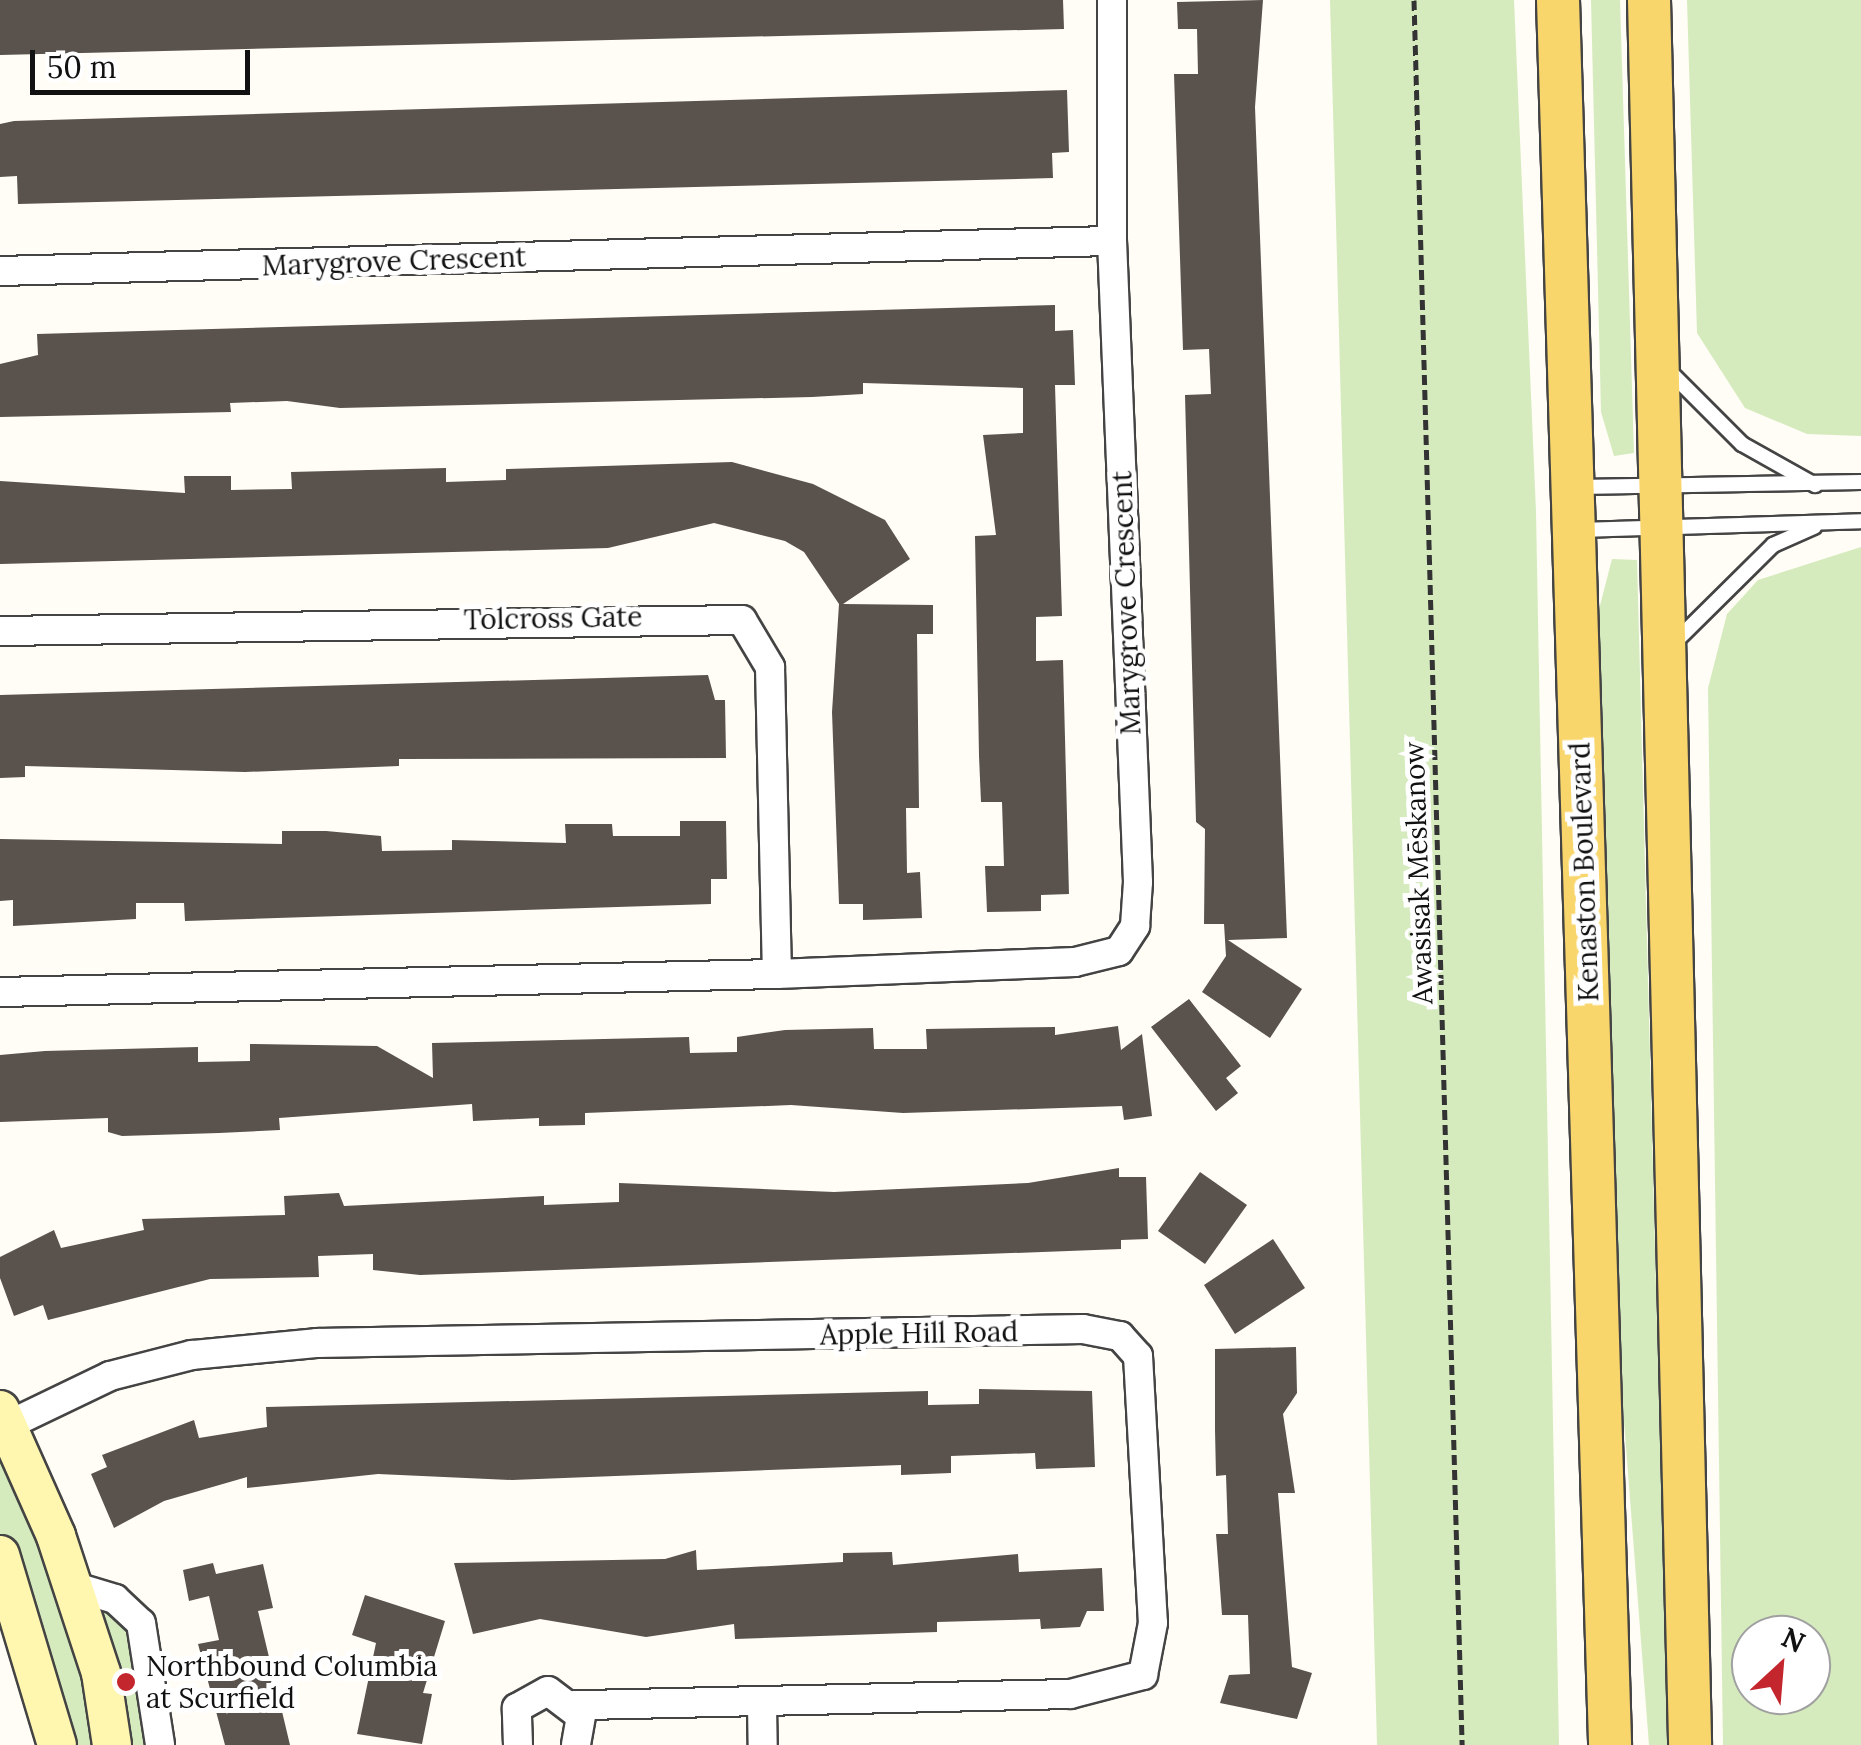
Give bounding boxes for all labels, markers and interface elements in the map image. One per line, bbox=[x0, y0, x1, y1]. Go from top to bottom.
scale bar bbox=[35, 30, 255, 92]
text: 50 m bbox=[47, 48, 117, 86]
street label: Marygrove Crescent bbox=[261, 240, 527, 282]
street label: Marygrove Crescent bbox=[1105, 470, 1147, 736]
street label: Tolcross Gate bbox=[463, 600, 643, 636]
street label: Awasisak Mēskanow bbox=[1397, 741, 1439, 1005]
street label: Kenaston Boulevard bbox=[1563, 741, 1605, 1003]
street label: Apple Hill Road bbox=[820, 1314, 1018, 1352]
north arrow bbox=[1731, 1615, 1831, 1715]
text: N bbox=[1776, 1619, 1811, 1661]
place label: Northbound Columbia at Scurfield bbox=[146, 1649, 438, 1715]
marker: Northbound Columbia at Scurfield bbox=[115, 1671, 137, 1693]

